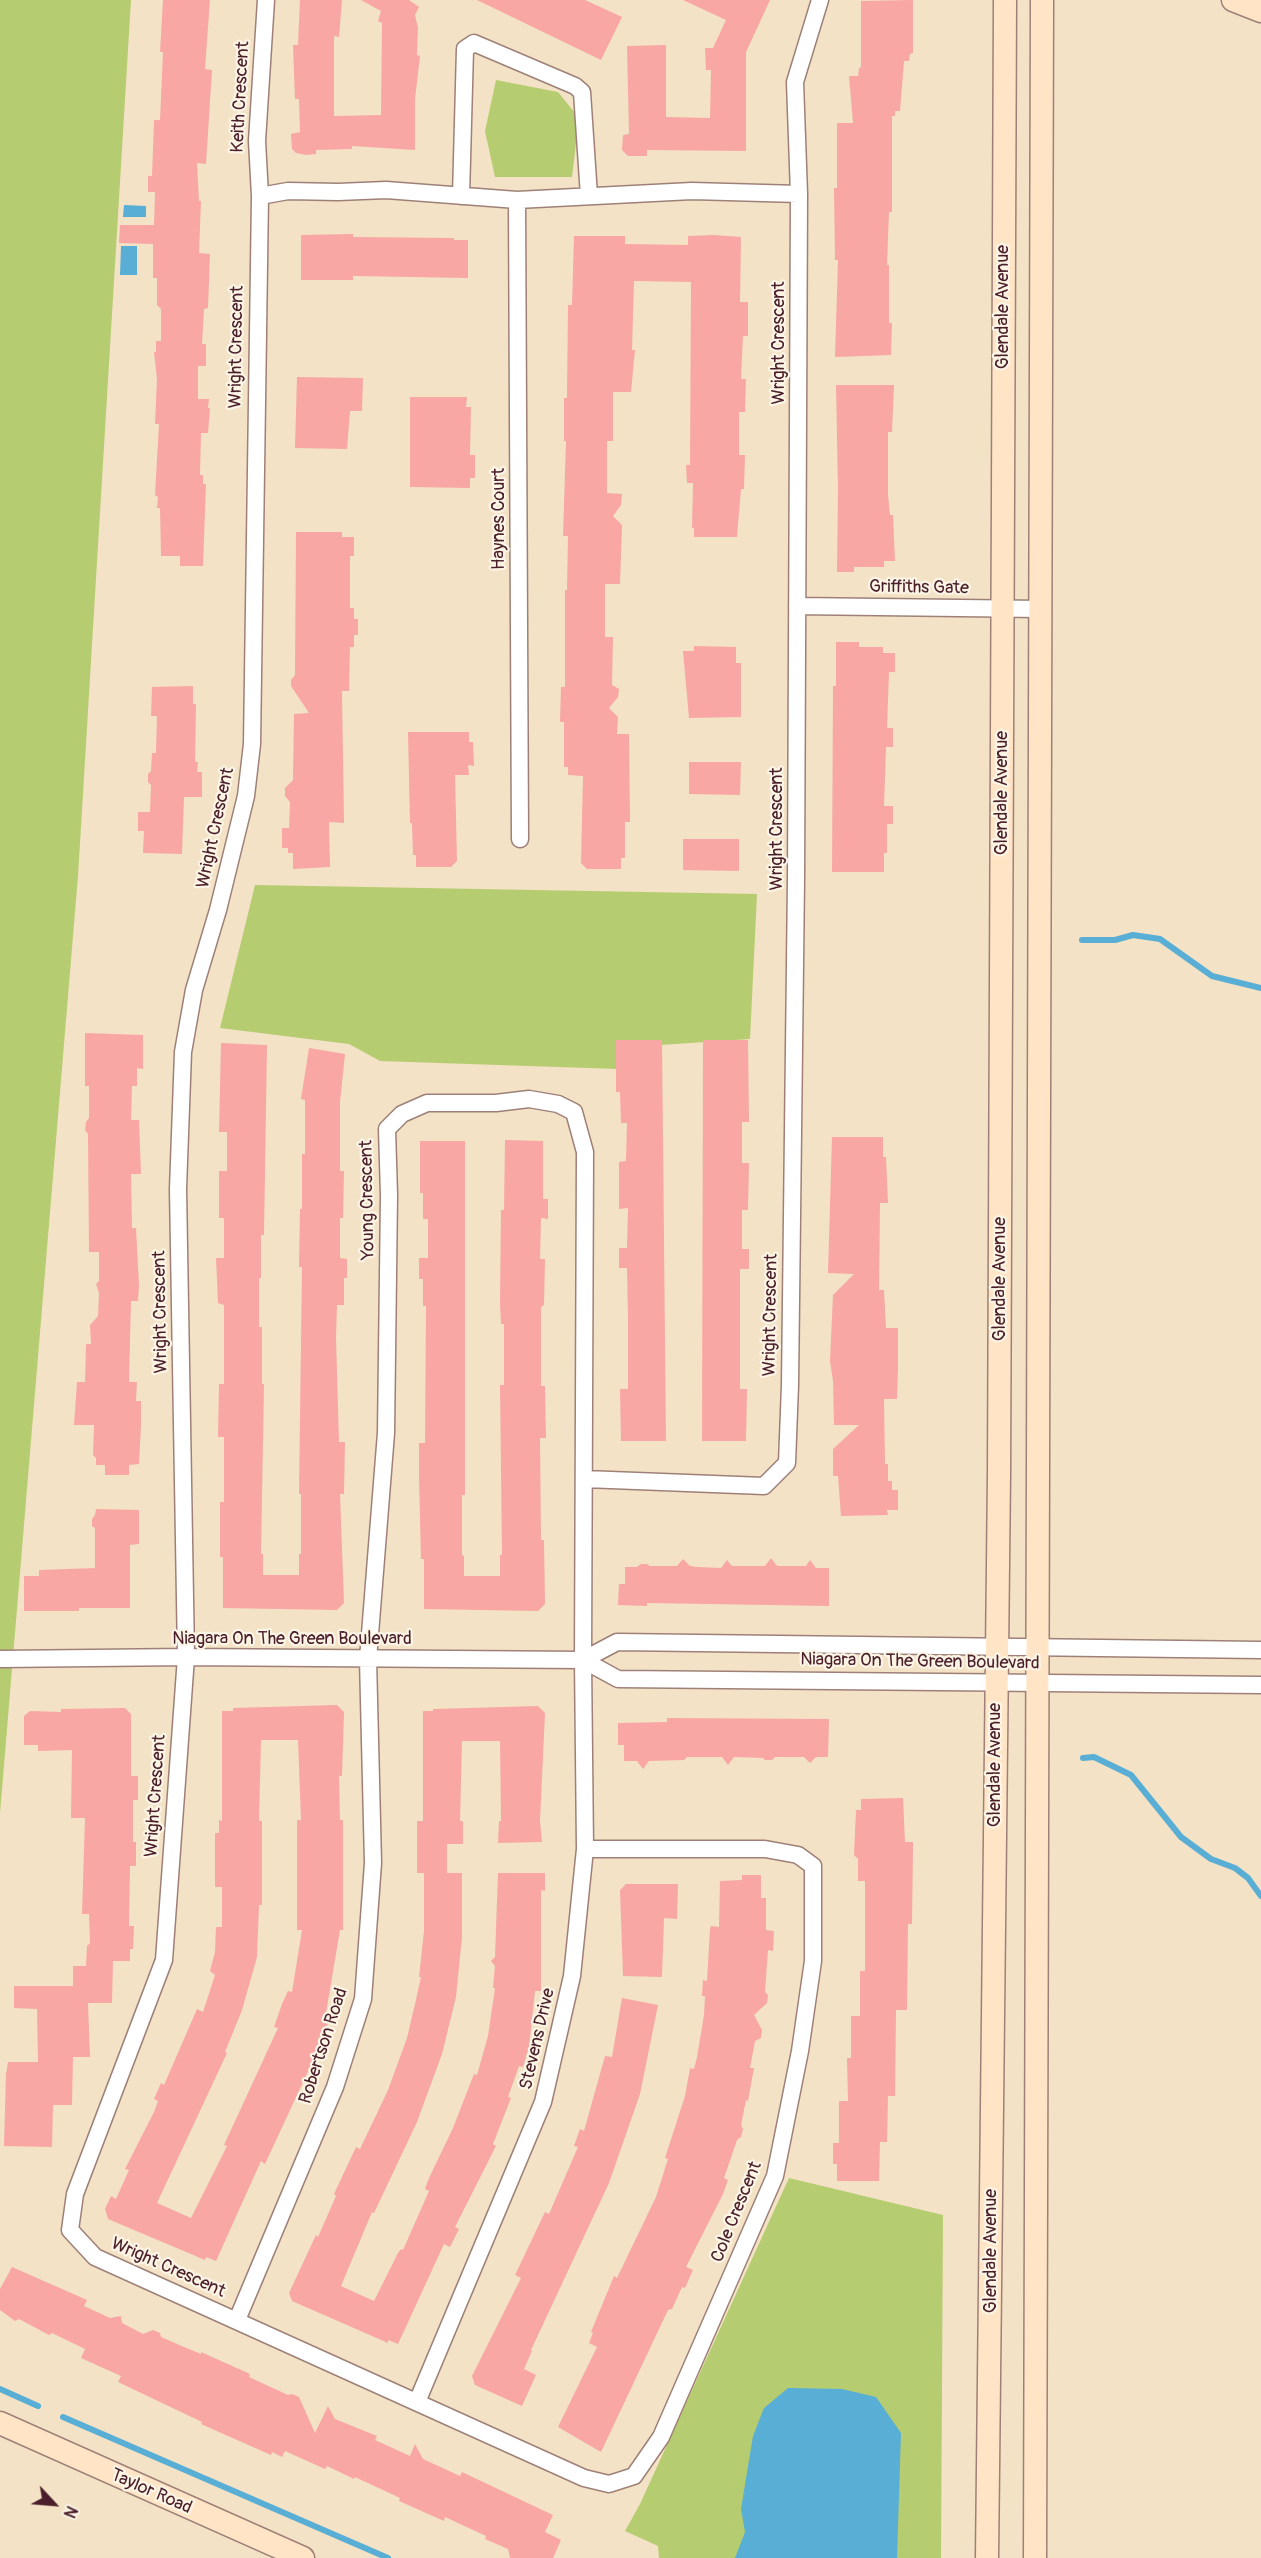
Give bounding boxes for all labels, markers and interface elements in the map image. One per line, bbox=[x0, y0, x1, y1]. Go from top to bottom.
street label: Keith Crescent bbox=[227, 41, 255, 153]
street label: Glendale Avenue bbox=[992, 245, 1014, 369]
street label: Wright Crescent bbox=[768, 282, 790, 404]
street label: Wright Crescent bbox=[225, 285, 249, 409]
street label: Haynes Court bbox=[488, 468, 510, 570]
street label: Griffiths Gate bbox=[869, 576, 969, 600]
street label: Glendale Avenue bbox=[991, 731, 1013, 855]
street label: Wright Crescent bbox=[193, 766, 239, 890]
street label: Wright Crescent bbox=[766, 768, 788, 890]
street label: Young Crescent bbox=[356, 1140, 380, 1260]
street label: Glendale Avenue bbox=[989, 1217, 1011, 1341]
street label: Wright Crescent bbox=[149, 1250, 173, 1374]
street label: Wright Crescent bbox=[759, 1253, 783, 1377]
street label: Niagara On The Green Boulevard bbox=[172, 1628, 412, 1650]
street label: Niagara On The Green Boulevard bbox=[800, 1649, 1040, 1675]
street label: Glendale Avenue bbox=[984, 1703, 1006, 1827]
street label: Wright Crescent bbox=[141, 1734, 171, 1858]
street label: Robertson Road bbox=[295, 1985, 353, 2107]
street label: Stevens Drive bbox=[516, 1986, 560, 2092]
street label: Cole Crescent bbox=[707, 2158, 767, 2266]
street label: Glendale Avenue bbox=[980, 2189, 1002, 2313]
street label: Wright Crescent bbox=[107, 2233, 229, 2303]
street label: Taylor Road bbox=[107, 2465, 195, 2519]
north arrow bbox=[24, 2474, 84, 2534]
text: N bbox=[59, 2503, 82, 2521]

